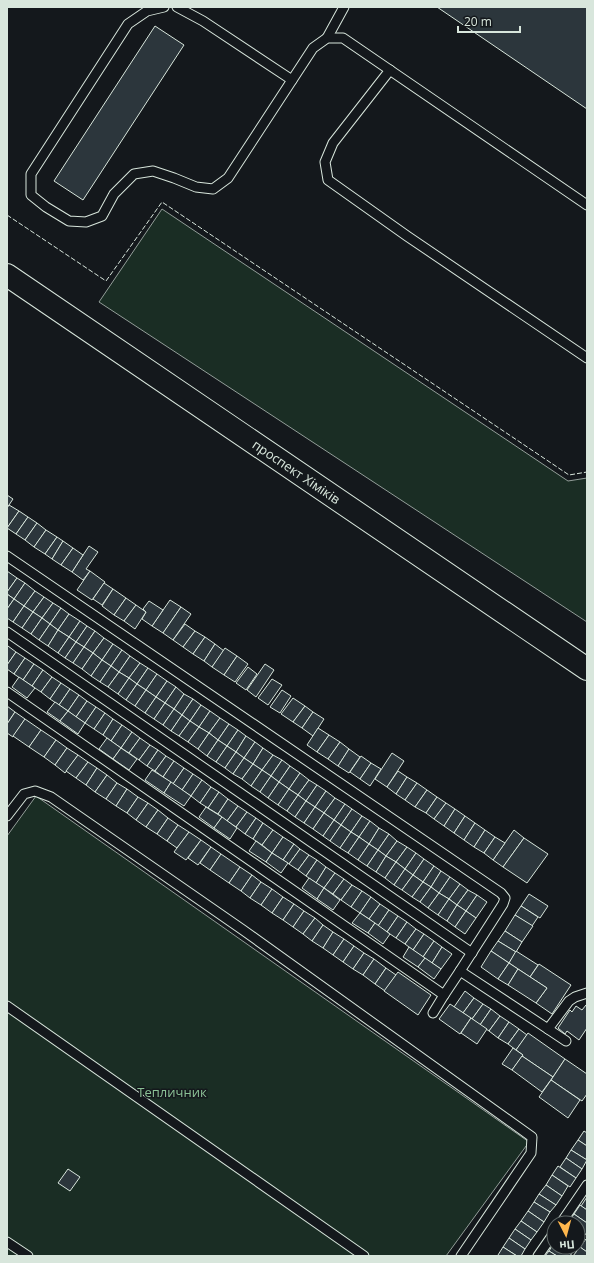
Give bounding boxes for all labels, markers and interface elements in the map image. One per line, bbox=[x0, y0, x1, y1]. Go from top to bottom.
scale bar bbox=[458, 8, 520, 34]
text: 20 m bbox=[464, 13, 492, 30]
street label: проспект Хіміків bbox=[249, 435, 344, 508]
park label: Тепличник bbox=[137, 1083, 207, 1101]
north arrow bbox=[546, 1215, 586, 1255]
text: Пн bbox=[559, 1237, 576, 1254]

